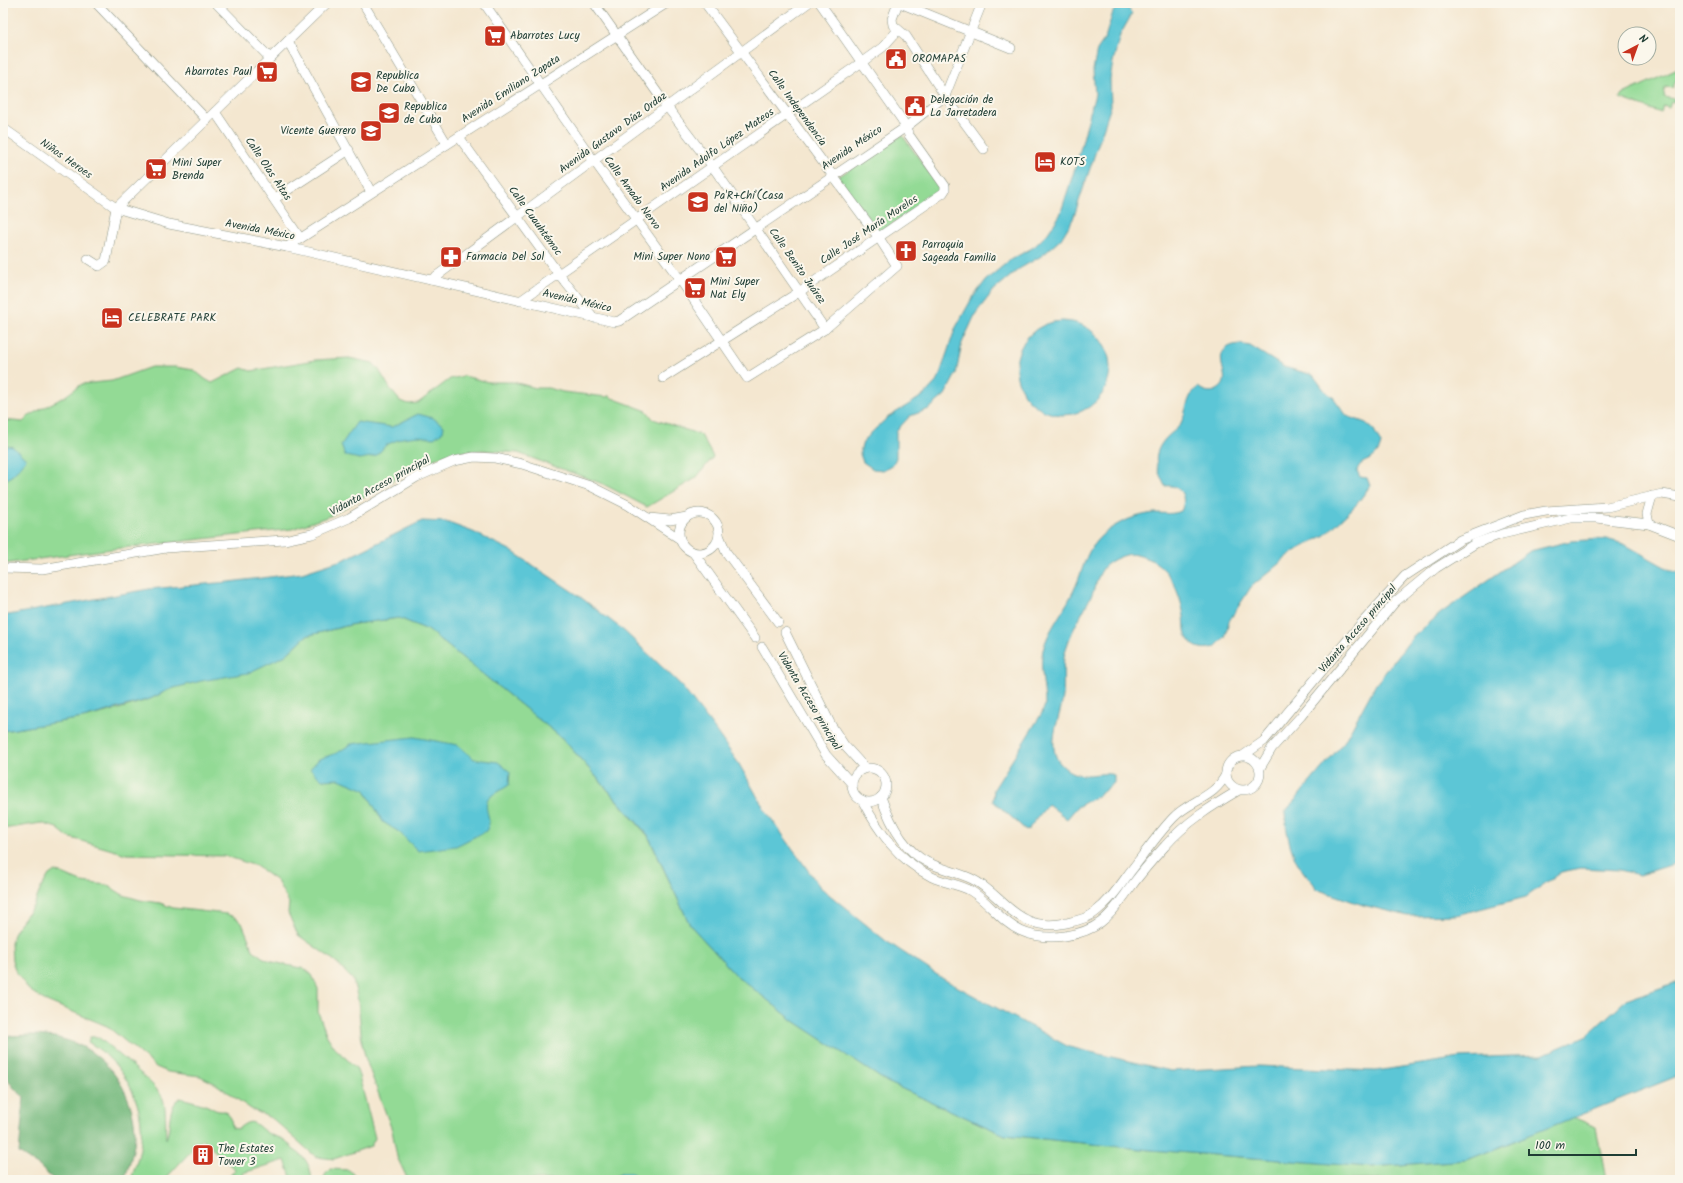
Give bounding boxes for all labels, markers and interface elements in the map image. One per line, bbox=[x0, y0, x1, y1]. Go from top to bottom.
supermarket icon: Abarrotes Lucy bbox=[482, 23, 508, 49]
north arrow bbox=[1617, 26, 1657, 66]
place label: Abarrotes Lucy bbox=[510, 27, 580, 45]
text: N bbox=[1634, 30, 1651, 48]
public building icon: OROMAPAS bbox=[883, 46, 909, 72]
street label: Avenida Emiliano Zapata bbox=[458, 50, 564, 128]
place label: OROMAPAS bbox=[912, 50, 966, 68]
supermarket icon: Abarrotes Paul bbox=[254, 59, 280, 85]
place label: Abarrotes Paul bbox=[185, 63, 252, 81]
street label: Calle Independencia bbox=[763, 66, 831, 150]
place label: Republica De Cuba bbox=[376, 67, 419, 98]
school or university icon: Republica De Cuba bbox=[348, 69, 374, 95]
street label: Avenida Gustavo Díaz Ordaz bbox=[555, 87, 671, 178]
place label: Delegación de La Jarretadera bbox=[930, 91, 997, 122]
public building icon: Delegación de La Jarretadera bbox=[902, 93, 928, 119]
place label: Republica de Cuba bbox=[404, 98, 447, 129]
school or university icon: Republica de Cuba bbox=[376, 100, 402, 126]
street label: Avenida Adolfo López Mateos bbox=[656, 103, 778, 196]
school or university icon: Vicente Guerrero bbox=[358, 118, 384, 144]
street label: Avenida México bbox=[818, 121, 886, 175]
place label: Vicente Guerrero bbox=[280, 122, 356, 140]
street label: Calle Olas Altas bbox=[240, 133, 296, 205]
street label: Niños Heroes bbox=[36, 134, 96, 184]
hotel icon: KOTS bbox=[1032, 149, 1058, 175]
street label: Calle Amado Nervo bbox=[599, 152, 665, 234]
place label: KOTS bbox=[1060, 153, 1085, 171]
place label: Mini Super Brenda bbox=[172, 154, 223, 185]
supermarket icon: Mini Super Brenda bbox=[143, 156, 169, 182]
street label: Calle Cuauhtémoc bbox=[503, 182, 567, 260]
place label: Pa'R+Chi'(Casa del Niño) bbox=[714, 187, 783, 218]
school or university icon: Pa'R+Chi'(Casa del Niño) bbox=[685, 189, 711, 215]
street label: Calle José María Morelos bbox=[816, 190, 922, 270]
street label: Avenida México bbox=[224, 214, 296, 246]
street label: Calle Benito Juárez bbox=[764, 224, 830, 308]
place label: Parroquia Sageada Familia bbox=[922, 236, 996, 267]
church icon: Parroquia Sageada Familia bbox=[893, 238, 919, 264]
pharmacy icon: Farmacia Del Sol bbox=[438, 244, 464, 270]
supermarket icon: Mini Super Nono bbox=[713, 244, 739, 270]
place label: Farmacia Del Sol bbox=[466, 248, 545, 266]
place label: Mini Super Nono bbox=[633, 248, 710, 266]
place label: Mini Super Nat Ely bbox=[710, 273, 761, 304]
supermarket icon: Mini Super Nat Ely bbox=[682, 275, 708, 301]
street label: Avenida México bbox=[541, 284, 613, 318]
hotel icon: CELEBRATE PARK bbox=[99, 305, 125, 331]
place label: CELEBRATE PARK bbox=[128, 309, 216, 327]
street label: Vidanta Acceso principal bbox=[327, 451, 434, 521]
street label: Vidanta Acceso principal bbox=[1314, 580, 1402, 677]
street label: Vidanta Acceso principal bbox=[772, 648, 846, 754]
scale bar bbox=[1529, 1131, 1636, 1157]
text: 100 m bbox=[1535, 1136, 1566, 1155]
place label: The Estates Tower 3 bbox=[218, 1140, 274, 1171]
building icon: The Estates Tower 3 bbox=[190, 1142, 216, 1168]

